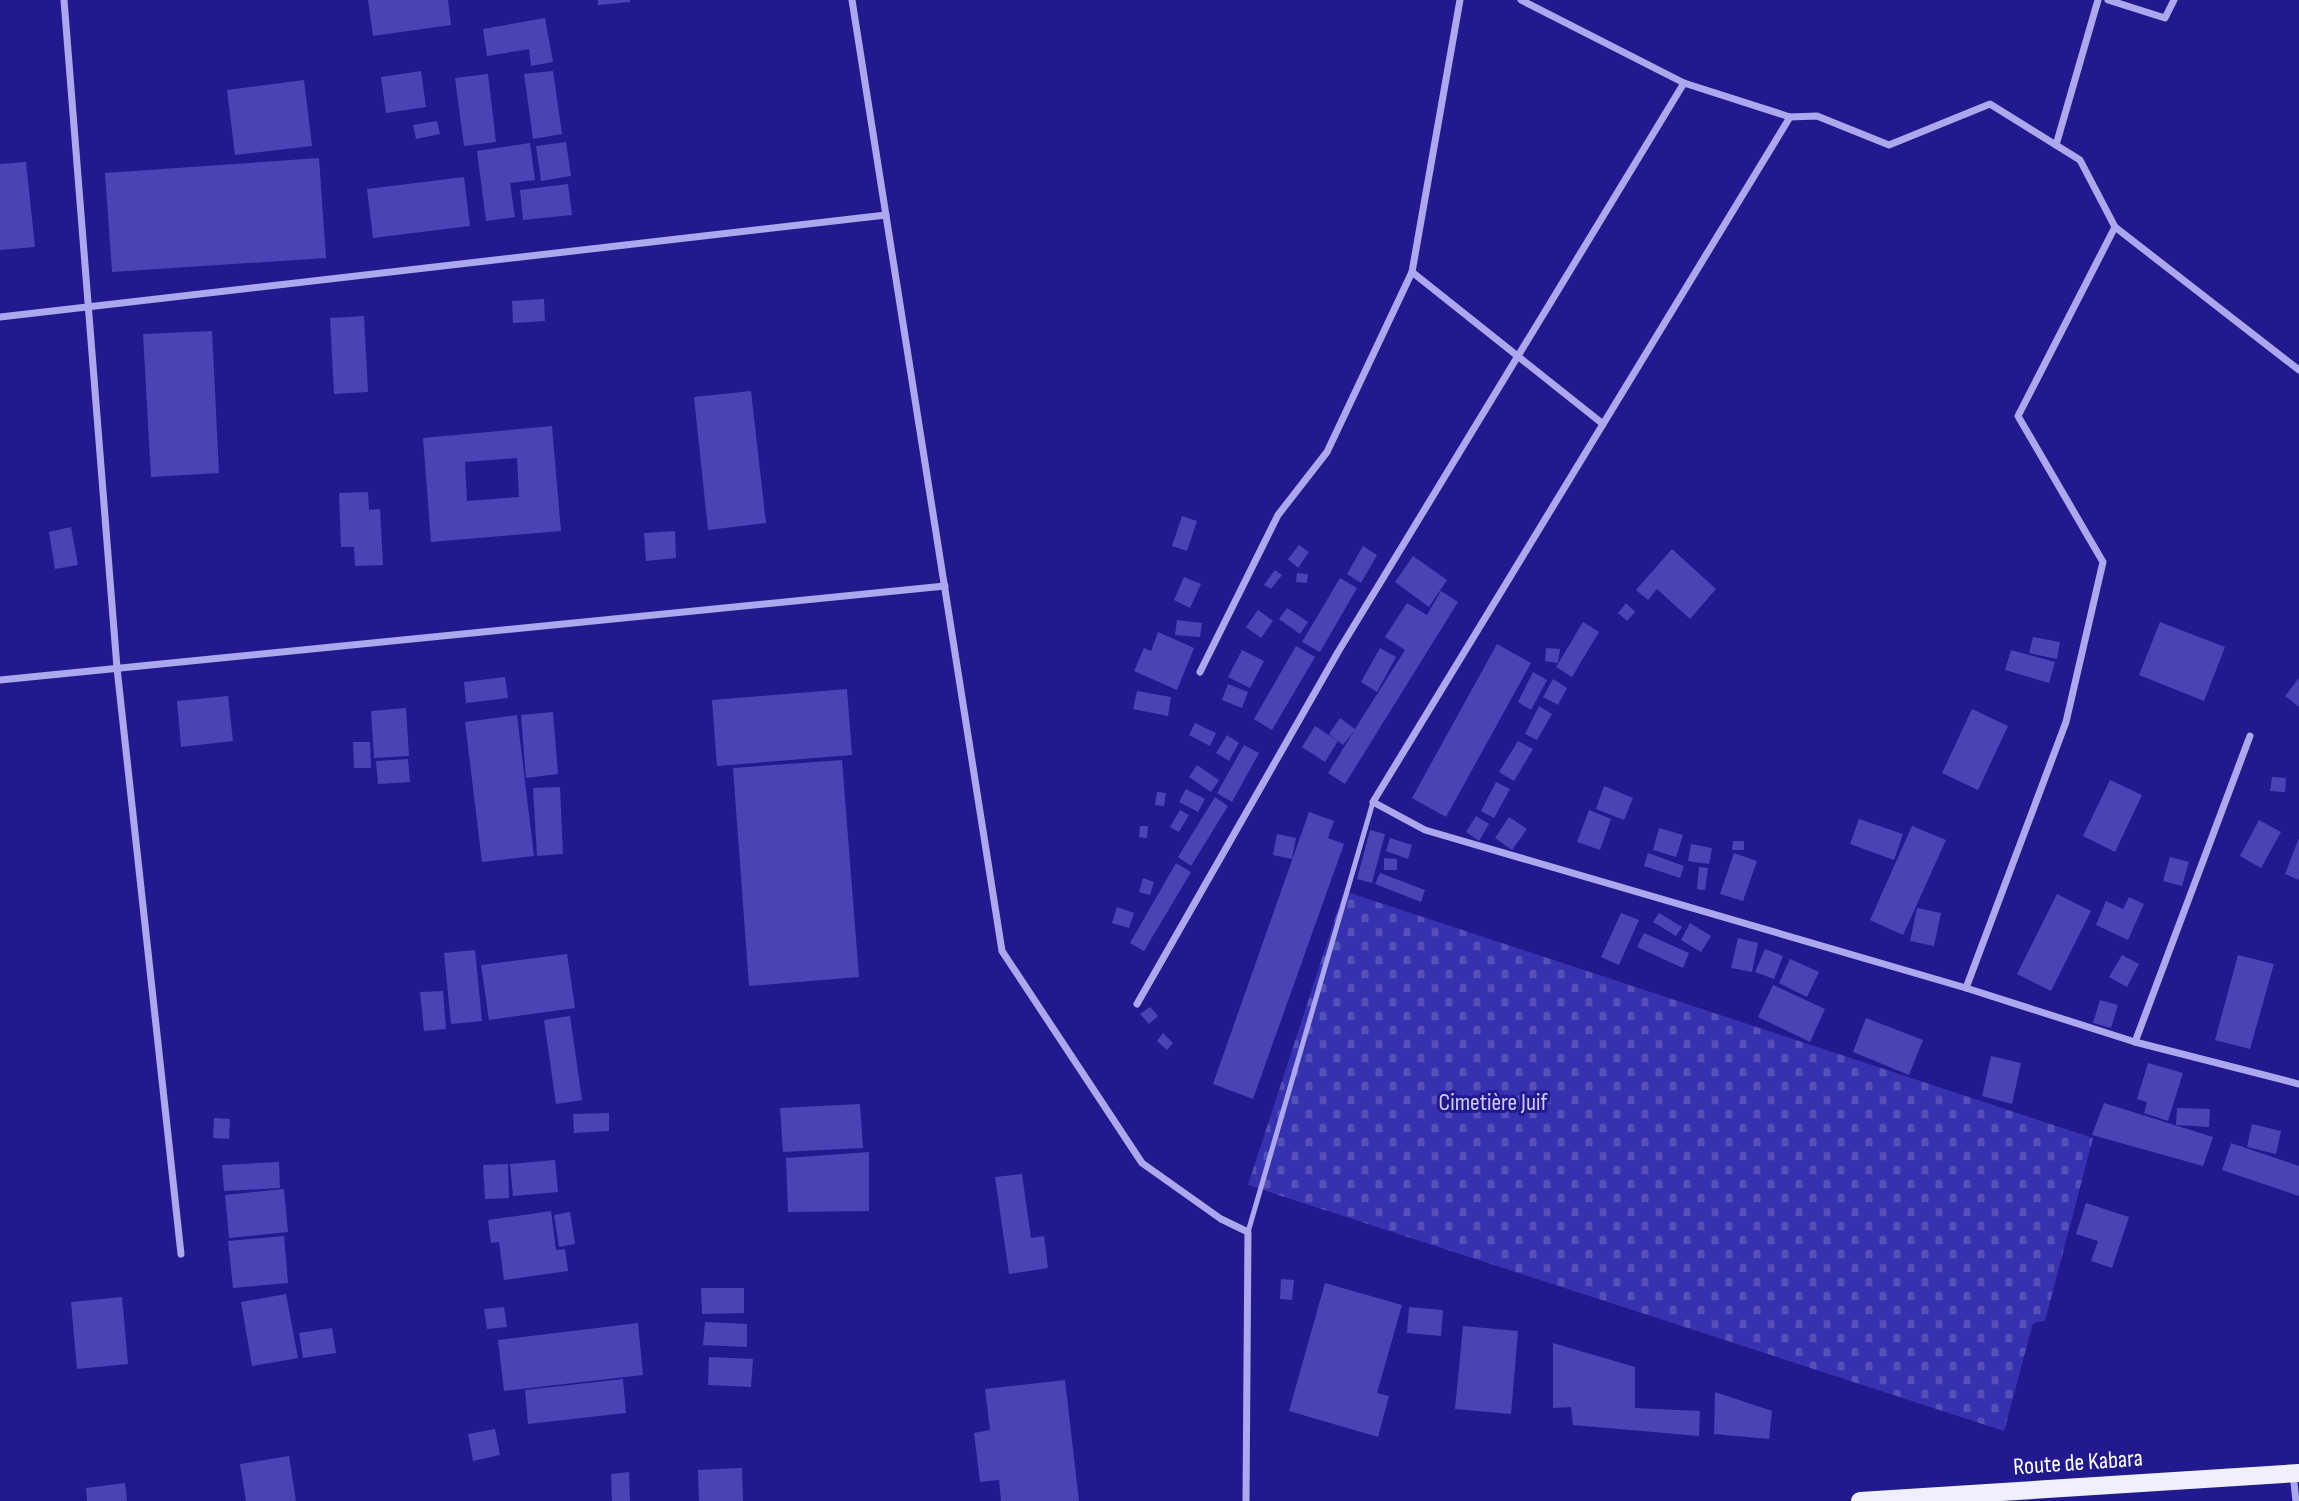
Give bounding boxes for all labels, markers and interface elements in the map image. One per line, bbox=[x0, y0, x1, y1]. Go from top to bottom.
park label: Cimetière Juif bbox=[1439, 1088, 1548, 1117]
street label: Route de Kabara bbox=[2012, 1444, 2144, 1481]

